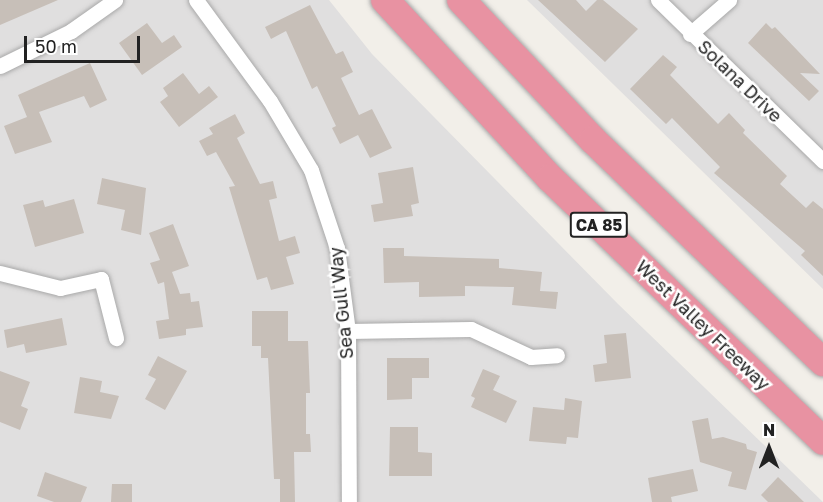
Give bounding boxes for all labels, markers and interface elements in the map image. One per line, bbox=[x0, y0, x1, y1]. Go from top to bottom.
scale bar bbox=[27, 24, 142, 62]
text: 50 m bbox=[35, 35, 77, 57]
street label: Solana Drive bbox=[693, 36, 787, 126]
road number: CA 85 bbox=[569, 212, 629, 238]
street label: Sea Gull Way bbox=[324, 246, 358, 360]
street label: West Valley Freeway bbox=[632, 255, 774, 395]
north arrow bbox=[739, 418, 799, 478]
text: N bbox=[763, 420, 775, 440]

